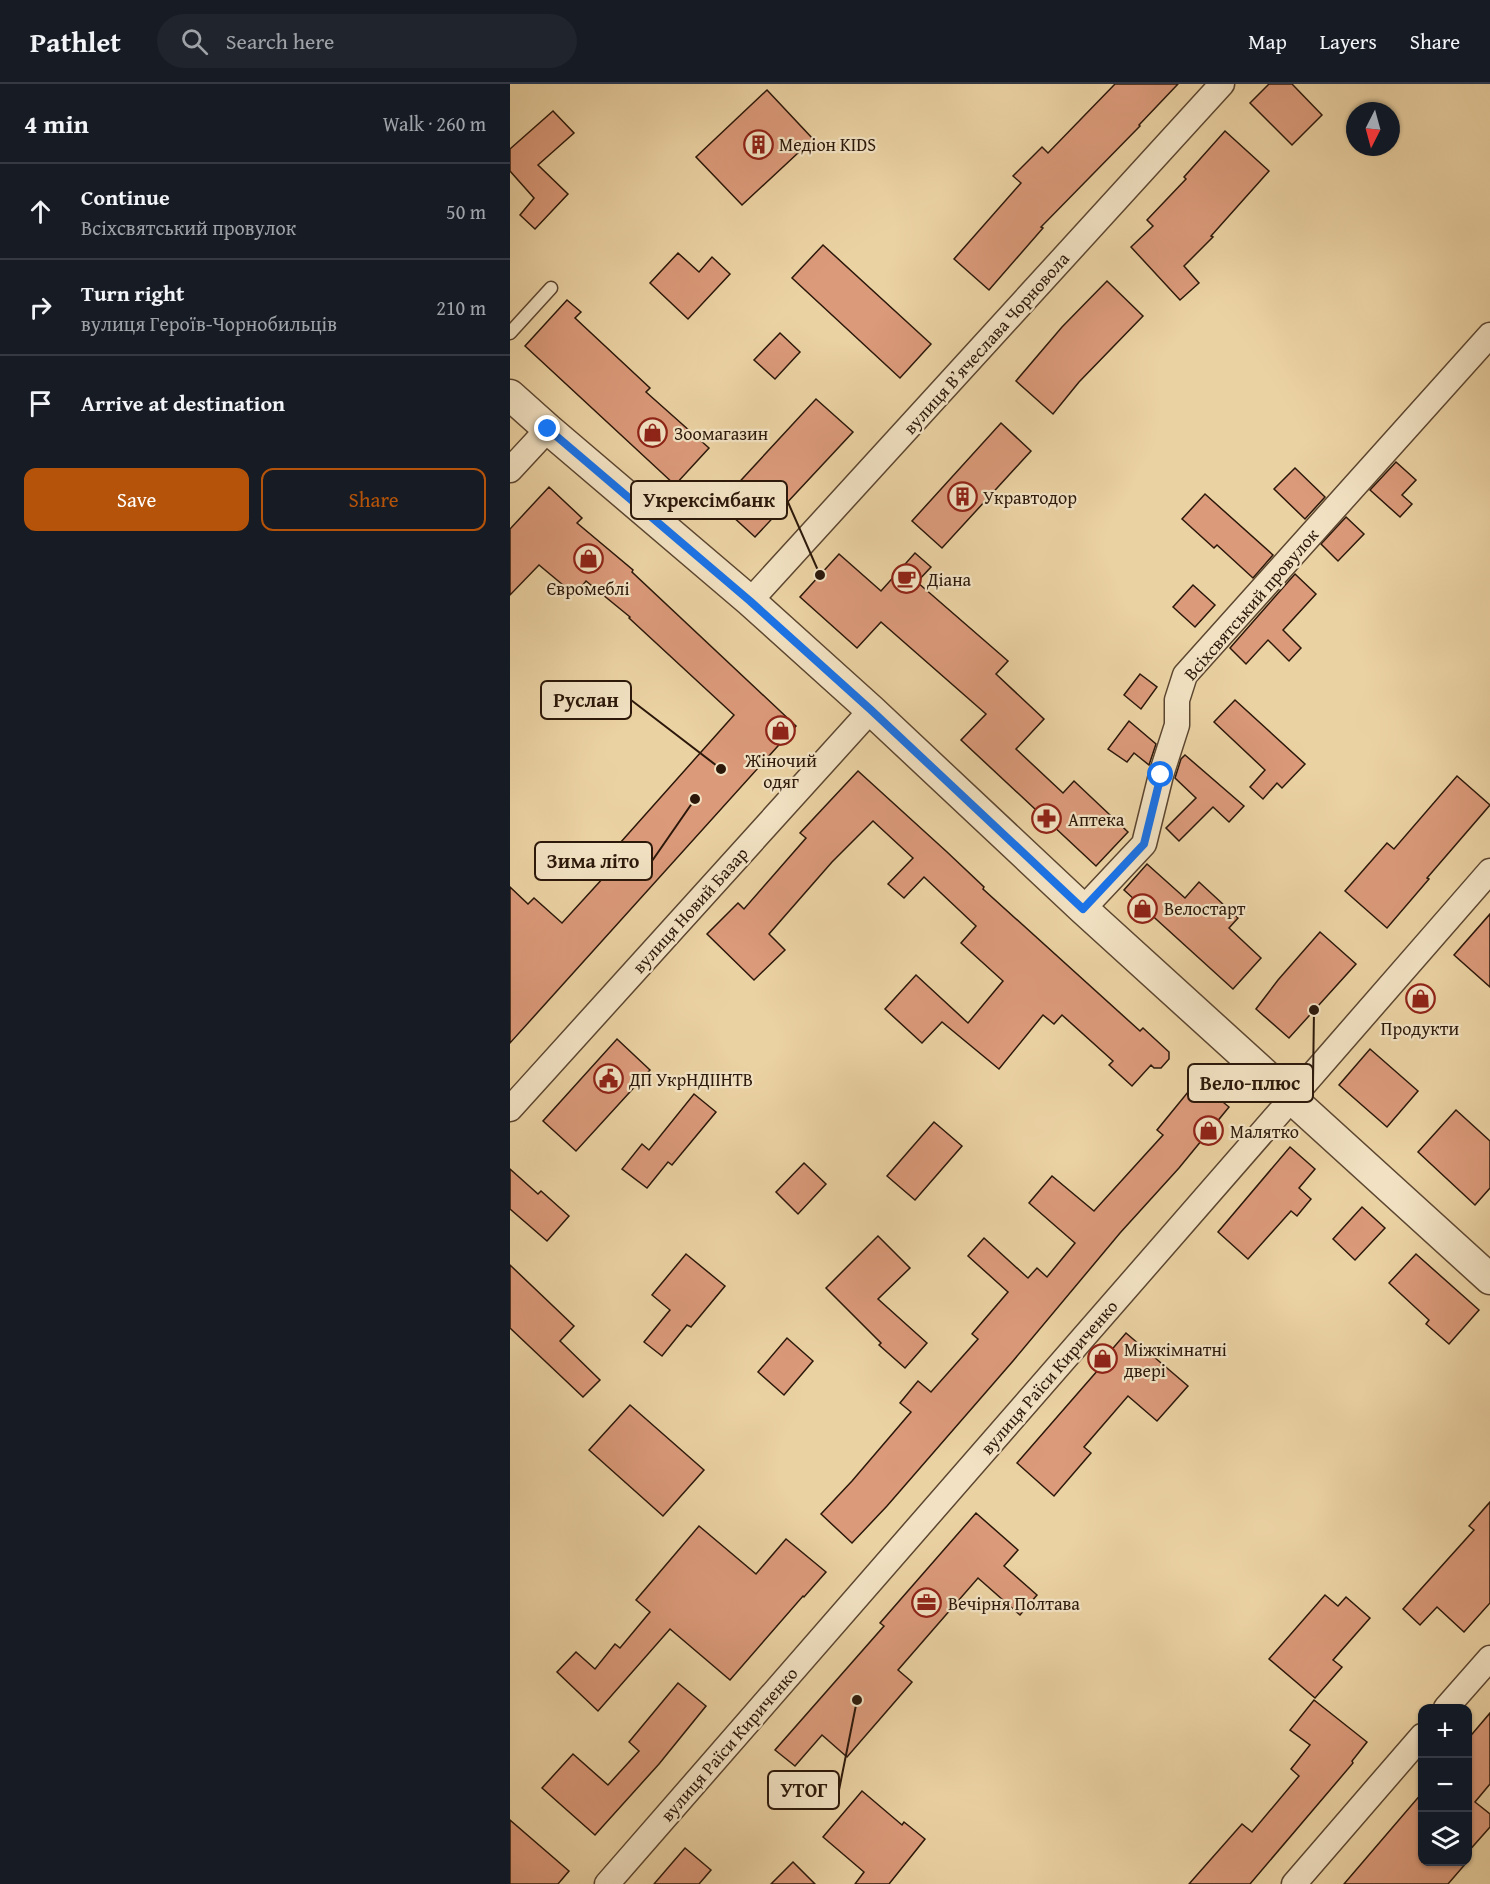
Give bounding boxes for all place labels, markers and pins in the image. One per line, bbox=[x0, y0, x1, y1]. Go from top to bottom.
building icon: Медіон KIDS bbox=[742, 128, 774, 160]
place label: Медіон KIDS bbox=[779, 131, 876, 158]
shop icon: Зоомагазин bbox=[637, 417, 669, 449]
place label: Зоомагазин bbox=[674, 420, 768, 447]
callout: Укрексімбанк bbox=[631, 481, 787, 519]
building icon: Укравтодор bbox=[946, 481, 978, 513]
place label: Укравтодор bbox=[983, 484, 1077, 511]
shop icon: Євромеблі bbox=[572, 543, 604, 575]
cafe icon: Діана bbox=[890, 563, 922, 595]
place label: Діана bbox=[926, 566, 972, 593]
place label: Євромеблі bbox=[546, 575, 630, 602]
callout: Руслан bbox=[541, 681, 631, 719]
shop icon: Жіночий одяг bbox=[765, 715, 797, 747]
place label: Жіночий одяг bbox=[744, 747, 817, 795]
pharmacy icon: Аптека bbox=[1031, 803, 1063, 835]
place label: Аптека bbox=[1068, 806, 1125, 833]
callout: Зима літо bbox=[535, 842, 652, 880]
shop icon: Велостарт bbox=[1127, 892, 1159, 924]
place label: Велостарт bbox=[1164, 895, 1246, 922]
shop icon: Продукти bbox=[1404, 983, 1436, 1015]
place label: Продукти bbox=[1381, 1015, 1459, 1042]
public building icon: ДП УкрНДІІНТВ bbox=[592, 1063, 624, 1095]
callout: Вело-плюс bbox=[1188, 1064, 1313, 1102]
place label: ДП УкрНДІІНТВ bbox=[628, 1066, 753, 1093]
shop icon: Малятко bbox=[1193, 1115, 1225, 1147]
place label: Малятко bbox=[1230, 1118, 1299, 1145]
place label: Міжкімнатні двері bbox=[1124, 1336, 1227, 1384]
shop icon: Міжкімнатні двері bbox=[1087, 1343, 1119, 1375]
office icon: Вечірня Полтава bbox=[911, 1587, 943, 1619]
place label: Вечірня Полтава bbox=[948, 1590, 1080, 1617]
callout: УТОГ bbox=[768, 1771, 839, 1809]

